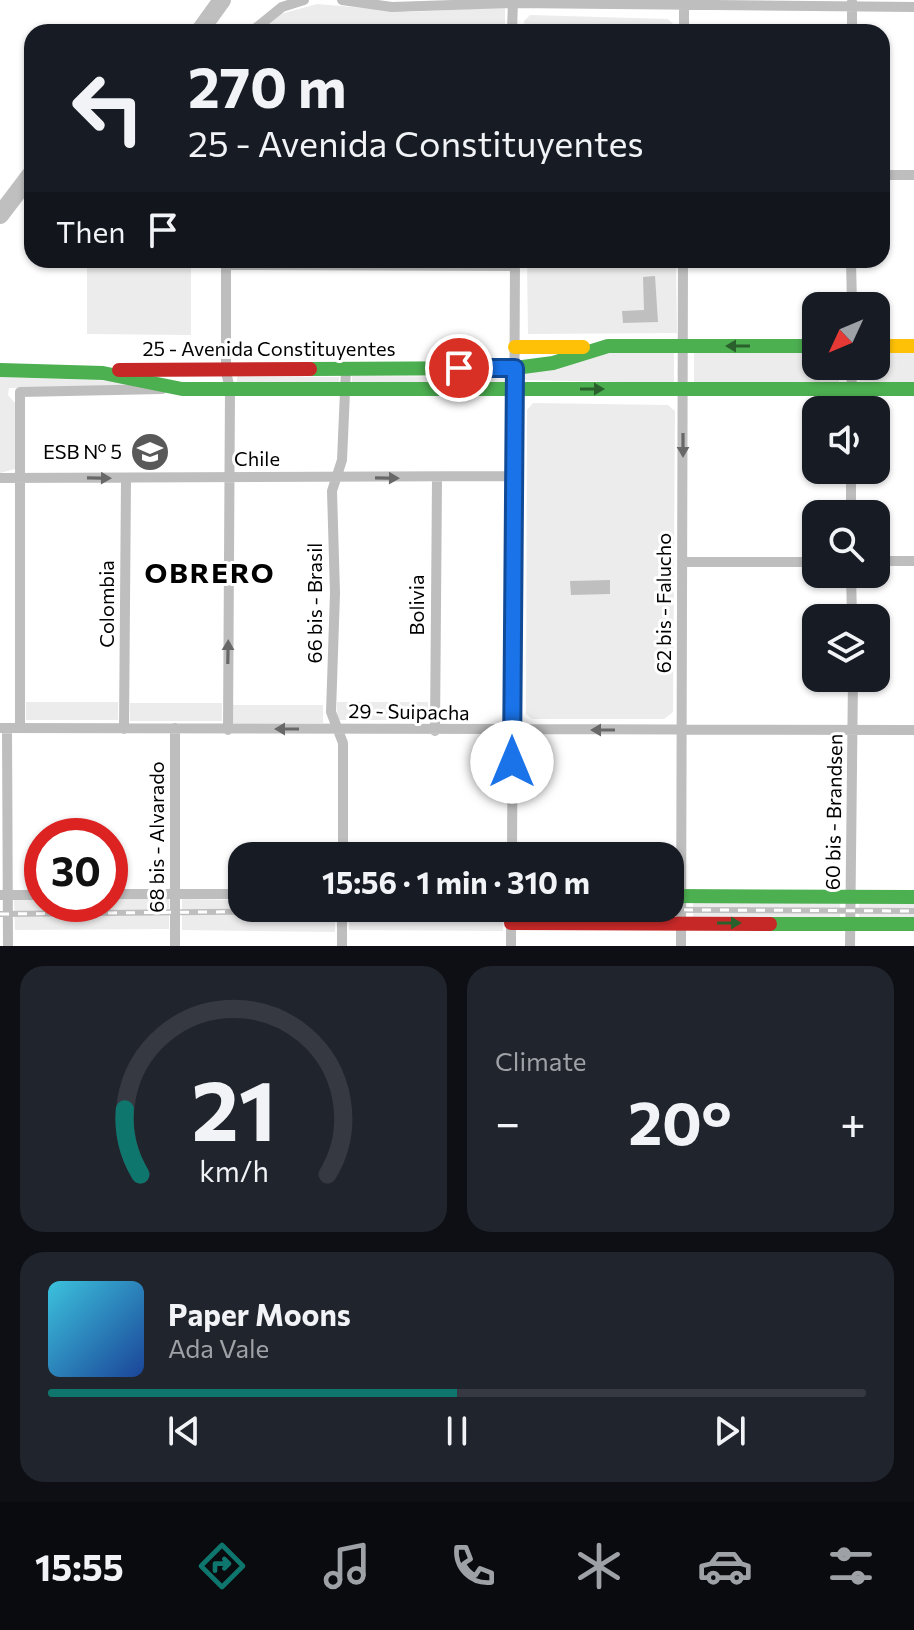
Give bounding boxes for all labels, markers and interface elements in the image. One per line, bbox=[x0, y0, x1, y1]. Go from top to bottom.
text: 270 m bbox=[188, 51, 347, 120]
icon: left bbox=[56, 56, 160, 160]
text: 25 - Avenida Constituyentes bbox=[188, 120, 644, 164]
icon: arrive bbox=[141, 208, 185, 252]
text: Then bbox=[56, 212, 125, 249]
north arrow bbox=[802, 292, 890, 380]
map controls bbox=[802, 292, 890, 692]
pin bbox=[425, 334, 493, 402]
street label: 25 - Avenida Constituyentes bbox=[142, 336, 396, 360]
one-way arrow bbox=[725, 340, 750, 352]
icon: arrive bbox=[437, 346, 481, 390]
one-way arrow bbox=[580, 383, 605, 395]
button: sound bbox=[802, 396, 890, 484]
school or university icon: ESB Nº 5 bbox=[129, 431, 171, 473]
one-way arrow bbox=[677, 433, 689, 458]
place label: ESB Nº 5 bbox=[43, 439, 122, 463]
street label: Chile bbox=[234, 446, 280, 470]
one-way arrow bbox=[87, 472, 112, 485]
one-way arrow bbox=[375, 472, 400, 484]
button: search bbox=[802, 500, 890, 588]
street label: 62 bis - Falucho bbox=[651, 533, 675, 673]
street label: 66 bis - Brasil bbox=[302, 543, 326, 663]
district label: OBRERO bbox=[145, 555, 275, 589]
street label: Colombia bbox=[94, 560, 118, 648]
street label: Bolivia bbox=[404, 575, 428, 635]
button: layers bbox=[802, 604, 890, 692]
one-way arrow bbox=[222, 639, 235, 664]
street label: 29 - Suipacha bbox=[348, 698, 470, 724]
position arrow bbox=[470, 720, 554, 804]
one-way arrow bbox=[274, 723, 299, 735]
one-way arrow bbox=[590, 724, 615, 736]
street label: 60 bis - Brandsen bbox=[820, 734, 846, 890]
street label: 68 bis - Alvarado bbox=[144, 761, 168, 913]
speed limit sign: 30 bbox=[24, 818, 128, 922]
text: 15:56 · 1 min · 310 m bbox=[322, 863, 590, 900]
one-way arrow bbox=[717, 917, 742, 929]
text: Climate bbox=[495, 1045, 587, 1076]
text: 21 bbox=[191, 1056, 276, 1158]
text: 20° bbox=[628, 1084, 732, 1157]
text: − bbox=[495, 1094, 520, 1148]
text: + bbox=[840, 1094, 866, 1148]
text: km/h bbox=[199, 1153, 268, 1188]
text: Paper Moons bbox=[168, 1295, 351, 1332]
text: Ada Vale bbox=[168, 1332, 269, 1363]
icon: previous bbox=[162, 1409, 206, 1453]
icon: pause bbox=[435, 1409, 479, 1453]
icon: next bbox=[708, 1409, 752, 1453]
icon: directions bbox=[194, 1538, 250, 1594]
icon: music bbox=[319, 1538, 375, 1594]
icon: phone bbox=[445, 1538, 501, 1594]
icon: climate bbox=[571, 1538, 627, 1594]
icon: car bbox=[697, 1538, 753, 1594]
icon: filters bbox=[823, 1538, 879, 1594]
text: 15:55 bbox=[35, 1544, 124, 1588]

